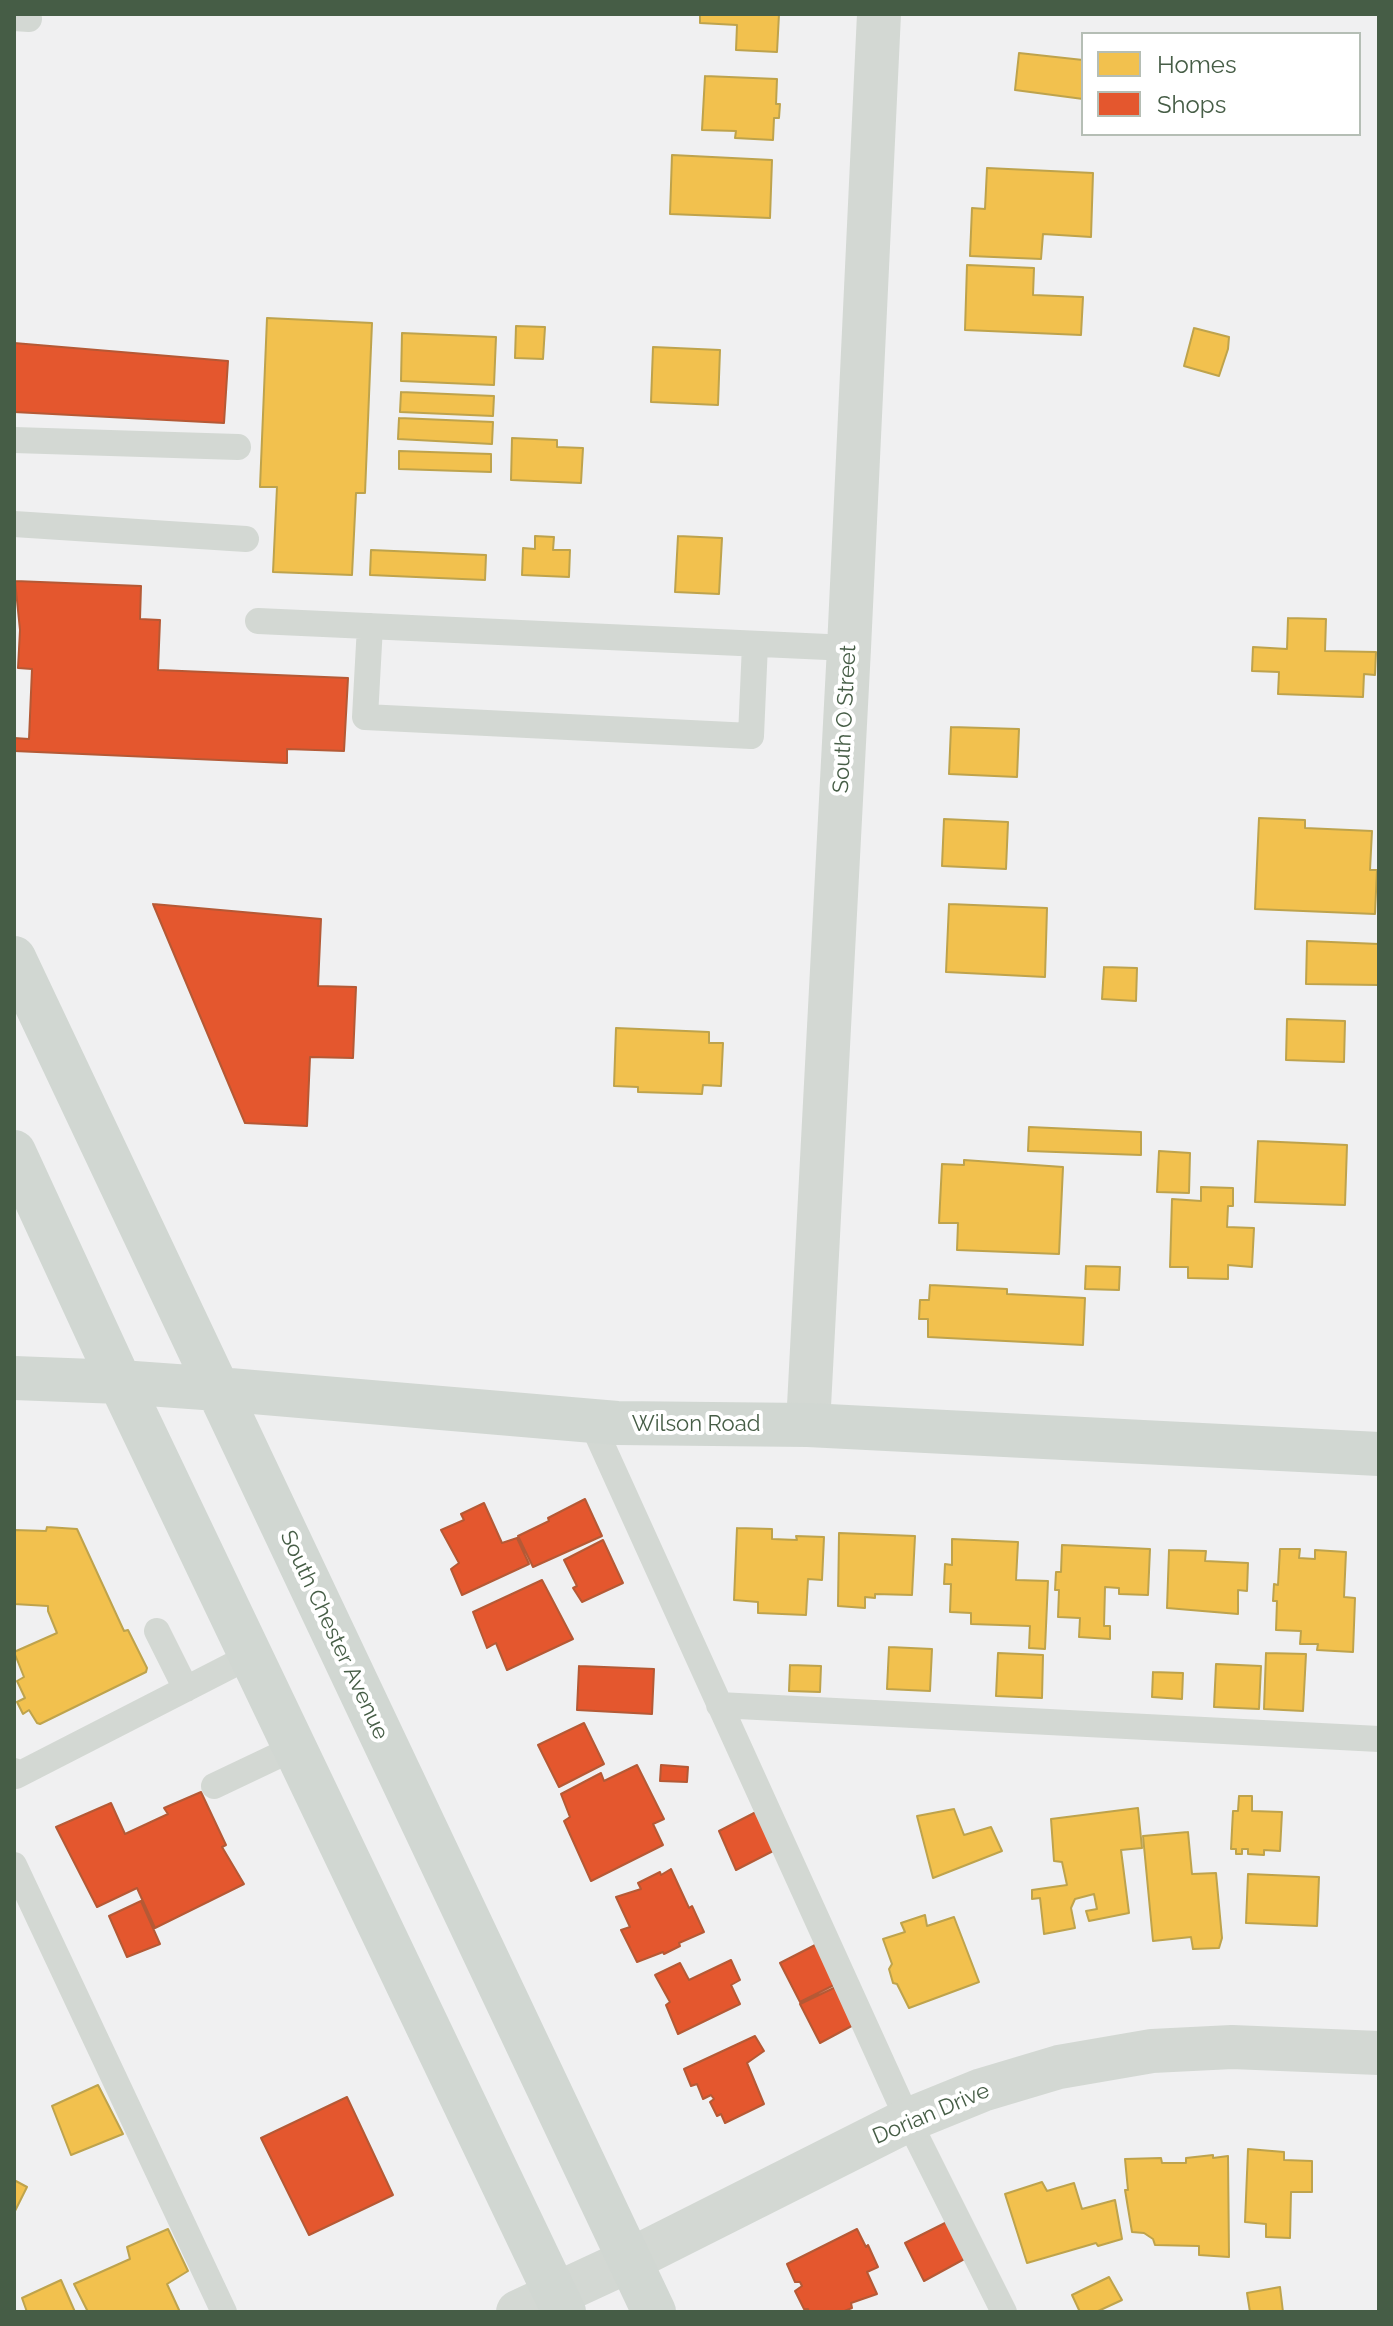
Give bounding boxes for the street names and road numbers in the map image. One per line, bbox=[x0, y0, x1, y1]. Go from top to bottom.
street label: South O Street bbox=[828, 644, 862, 794]
street label: Wilson Road bbox=[632, 1411, 760, 1437]
street label: South Chester Avenue bbox=[274, 1526, 394, 1744]
street label: Dorian Drive bbox=[869, 2078, 993, 2150]

